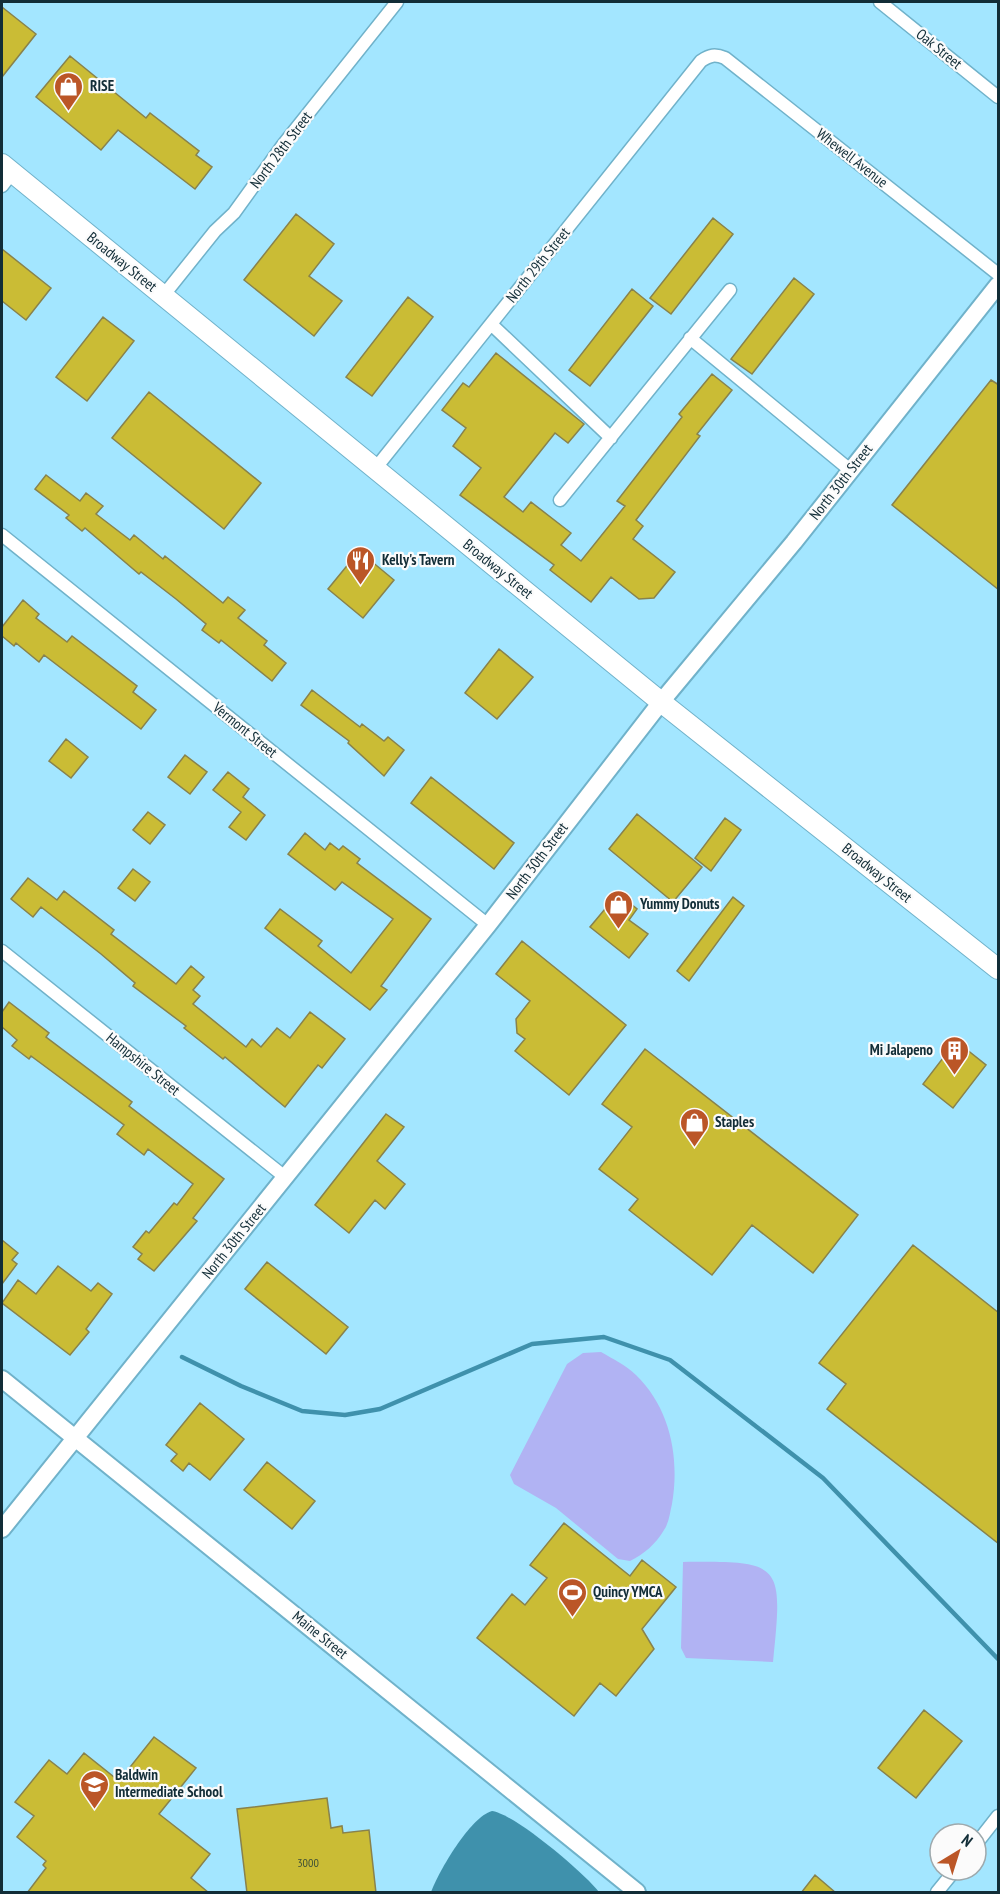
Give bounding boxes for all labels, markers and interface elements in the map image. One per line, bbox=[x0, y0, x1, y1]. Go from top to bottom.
street label: Oak Street bbox=[912, 24, 966, 73]
shop icon: RISE bbox=[53, 70, 85, 112]
place label: RISE bbox=[90, 76, 114, 95]
street label: North 28th Street bbox=[246, 107, 316, 192]
street label: Whewell Avenue bbox=[813, 124, 892, 191]
street label: North 29th Street bbox=[501, 223, 574, 306]
street label: Broadway Street bbox=[84, 228, 161, 296]
street label: North 30th Street bbox=[805, 440, 876, 524]
street label: Broadway Street bbox=[460, 535, 537, 603]
restaurant icon: Kelly's Tavern bbox=[345, 544, 377, 586]
place label: Kelly's Tavern bbox=[382, 550, 455, 569]
street label: Vermont Street bbox=[208, 697, 281, 761]
street label: North 30th Street bbox=[502, 818, 572, 903]
street label: Broadway Street bbox=[839, 839, 916, 907]
shop icon: Yummy Donuts bbox=[603, 888, 635, 930]
place label: Yummy Donuts bbox=[639, 894, 720, 913]
street label: Hampshire Street bbox=[102, 1028, 184, 1099]
building icon: Mi Jalapeno bbox=[938, 1034, 970, 1076]
place label: Mi Jalapeno bbox=[870, 1040, 933, 1059]
shop icon: Staples bbox=[678, 1106, 710, 1148]
place label: Staples bbox=[715, 1112, 754, 1131]
street label: North 30th Street bbox=[197, 1199, 270, 1282]
sports icon: Quincy YMCA bbox=[556, 1576, 588, 1618]
place label: Quincy YMCA bbox=[593, 1582, 663, 1601]
street label: Maine Street bbox=[289, 1607, 352, 1663]
place label: Baldwin Intermediate School bbox=[115, 1765, 223, 1801]
school or university icon: Baldwin Intermediate School bbox=[78, 1768, 110, 1810]
north arrow bbox=[928, 1822, 988, 1882]
text: N bbox=[958, 1830, 977, 1851]
house number: 3000 bbox=[297, 1855, 319, 1870]

